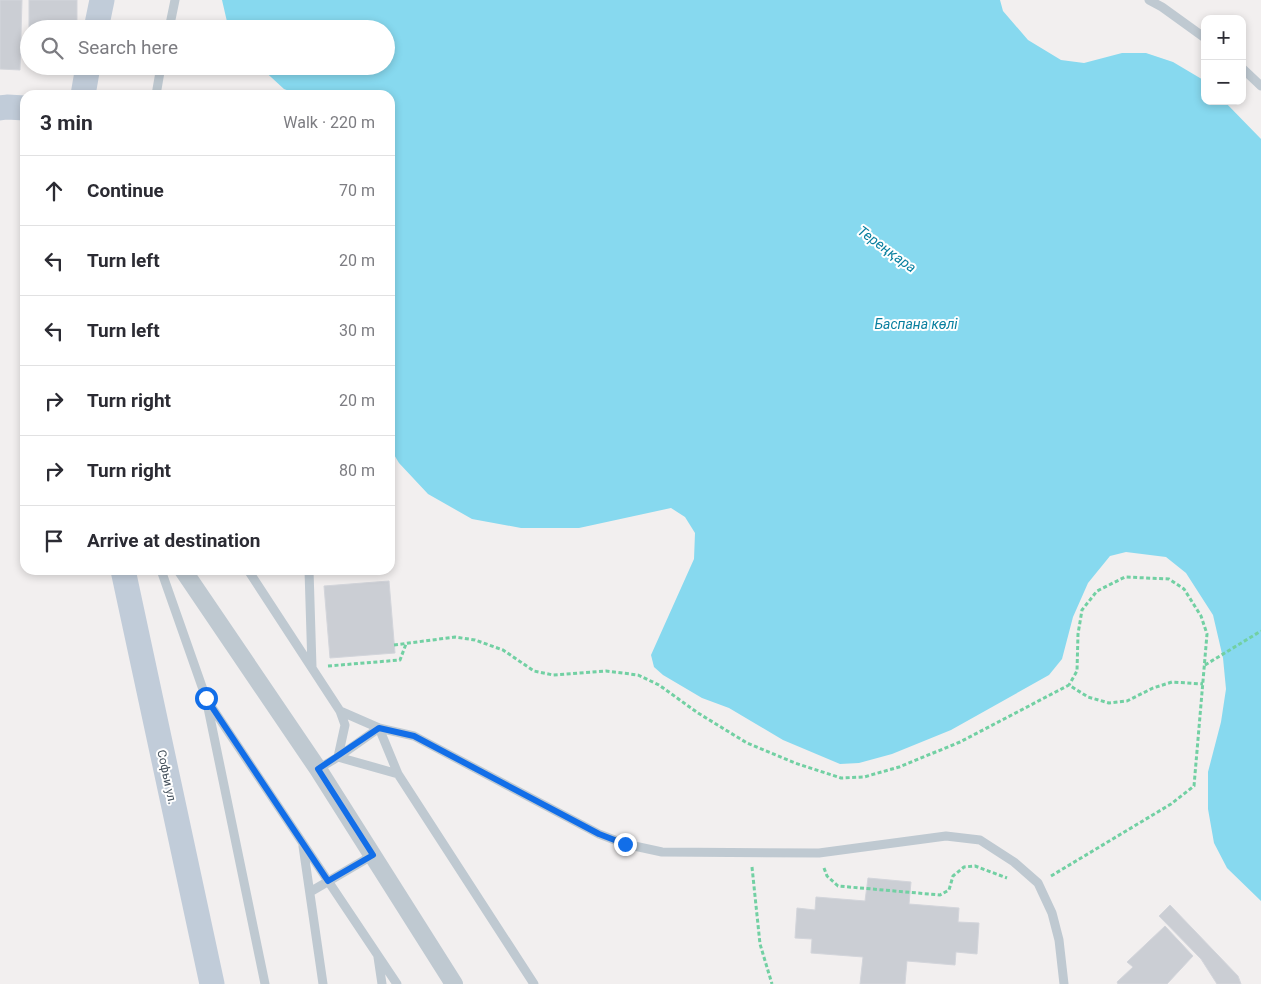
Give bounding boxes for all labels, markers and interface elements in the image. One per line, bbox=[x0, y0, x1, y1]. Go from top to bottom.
map controls bbox=[1201, 15, 1246, 105]
button: + bbox=[1201, 15, 1246, 60]
search box bbox=[20, 20, 395, 75]
icon: search bbox=[38, 34, 66, 62]
text: Search here bbox=[78, 36, 178, 59]
button: − bbox=[1201, 60, 1246, 105]
text: 3 min bbox=[40, 111, 93, 135]
text: Walk · 220 m bbox=[283, 113, 375, 132]
icon: ahead bbox=[40, 177, 68, 205]
text: Continue bbox=[87, 179, 164, 202]
text: 70 m bbox=[339, 181, 375, 200]
water label: Тереңқара bbox=[855, 222, 919, 276]
icon: left bbox=[40, 247, 68, 275]
text: Turn left bbox=[87, 249, 160, 272]
text: 20 m bbox=[339, 251, 375, 270]
water label: Баспана көлі bbox=[874, 316, 958, 332]
icon: left bbox=[40, 317, 68, 345]
text: Turn left bbox=[87, 319, 160, 342]
text: 30 m bbox=[339, 321, 375, 340]
icon: right bbox=[40, 387, 68, 415]
text: Turn right bbox=[87, 389, 171, 412]
text: 20 m bbox=[339, 391, 375, 410]
icon: right bbox=[40, 457, 68, 485]
text: Turn right bbox=[87, 459, 171, 482]
text: 80 m bbox=[339, 461, 375, 480]
icon: arrive bbox=[40, 527, 68, 555]
text: Arrive at destination bbox=[87, 529, 260, 552]
route start bbox=[195, 687, 218, 710]
street label: Софьи ул. bbox=[154, 748, 180, 806]
route end bbox=[614, 833, 637, 856]

